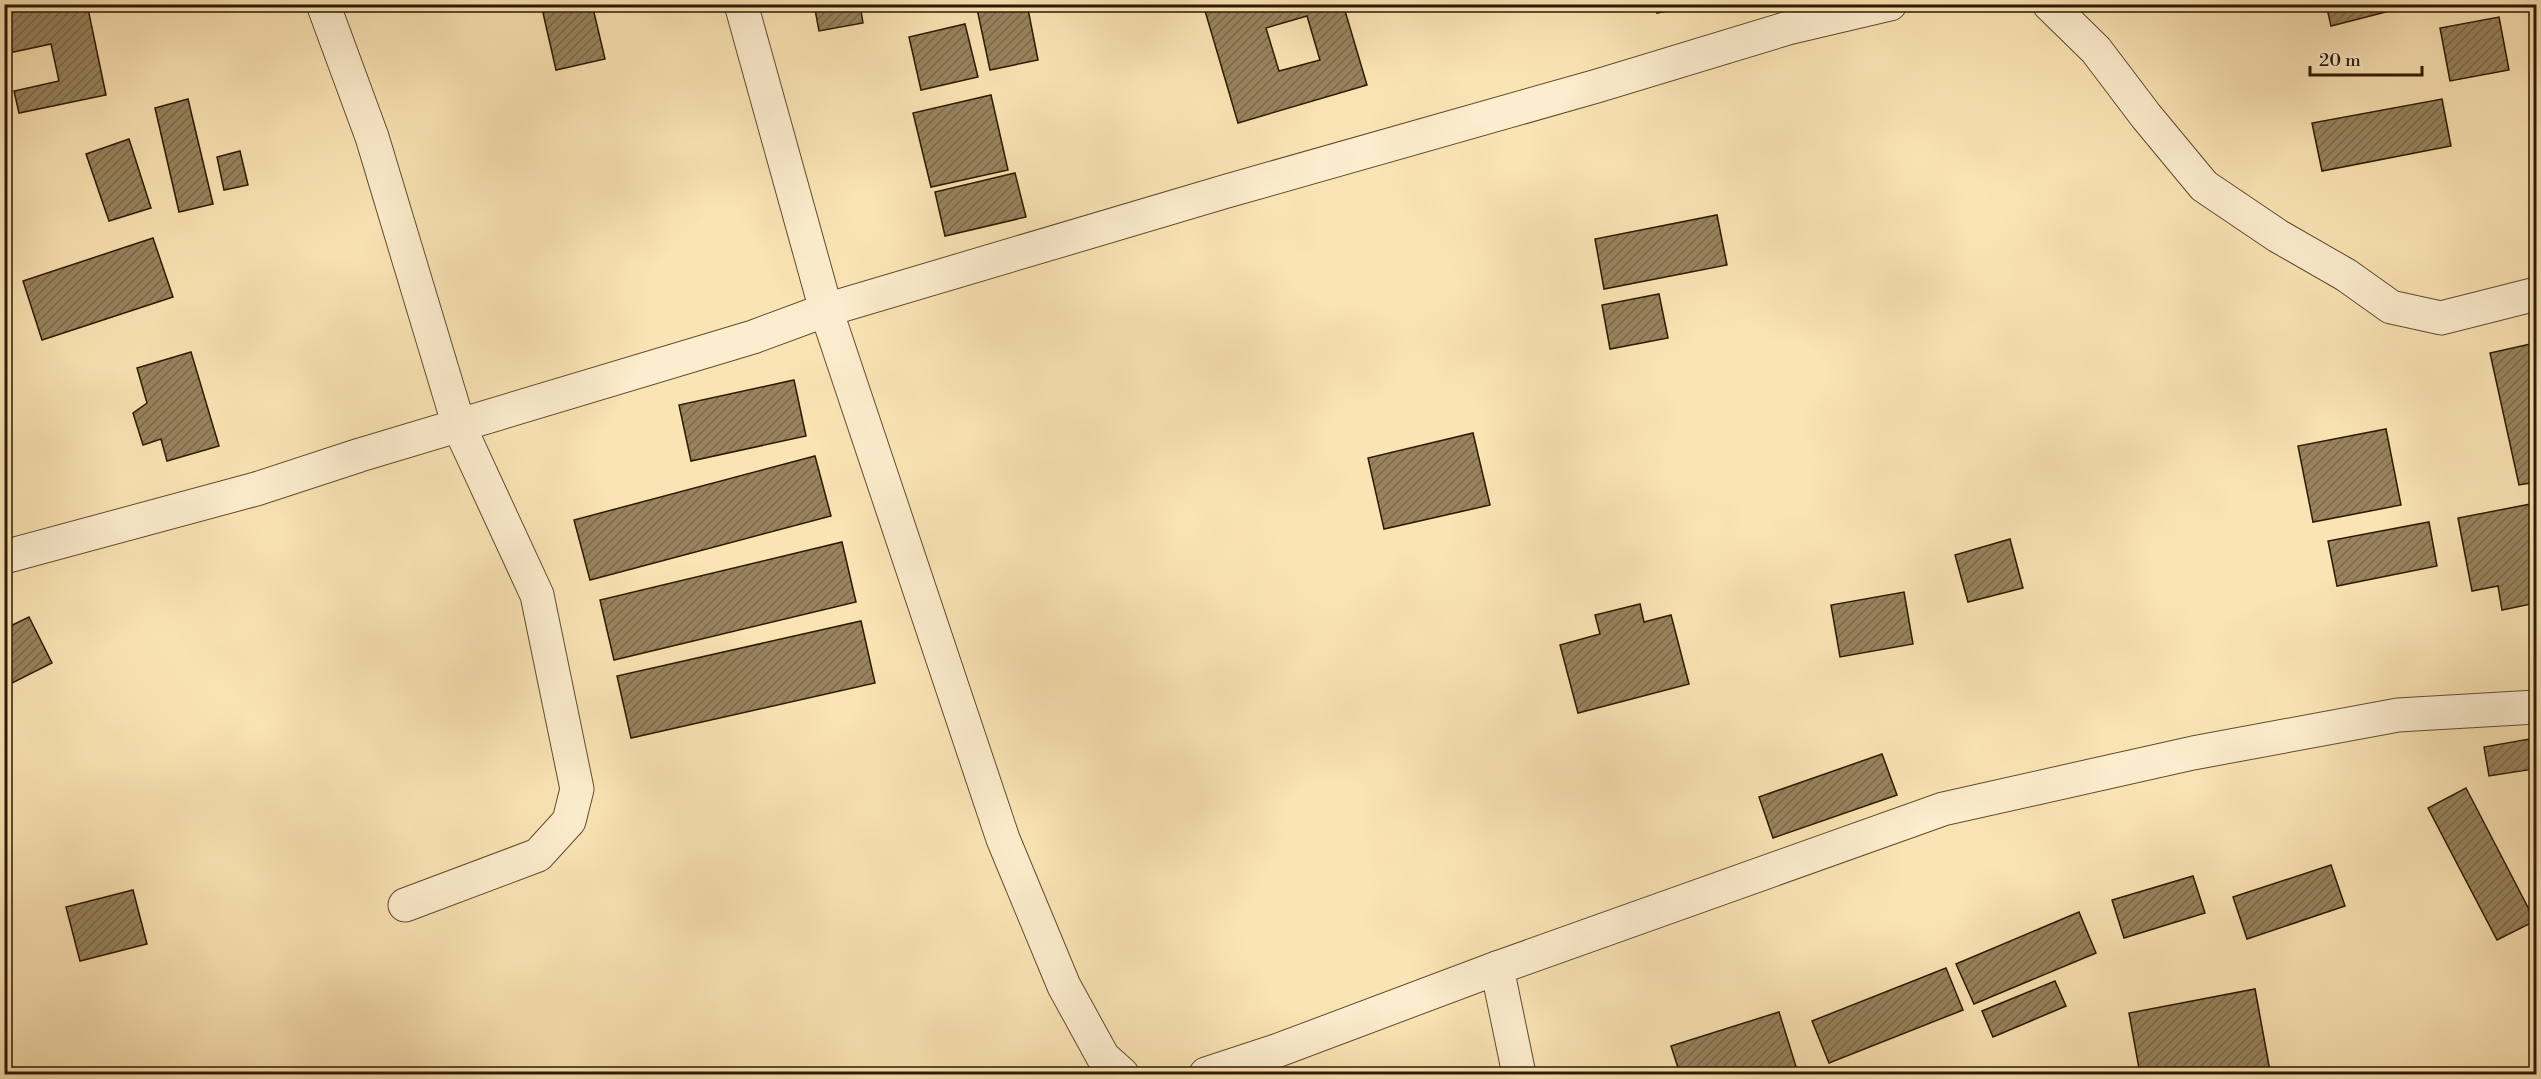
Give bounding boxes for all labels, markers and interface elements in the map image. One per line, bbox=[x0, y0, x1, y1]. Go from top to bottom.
scale bar bbox=[2310, 39, 2422, 77]
text: 20 m bbox=[2319, 49, 2361, 72]

